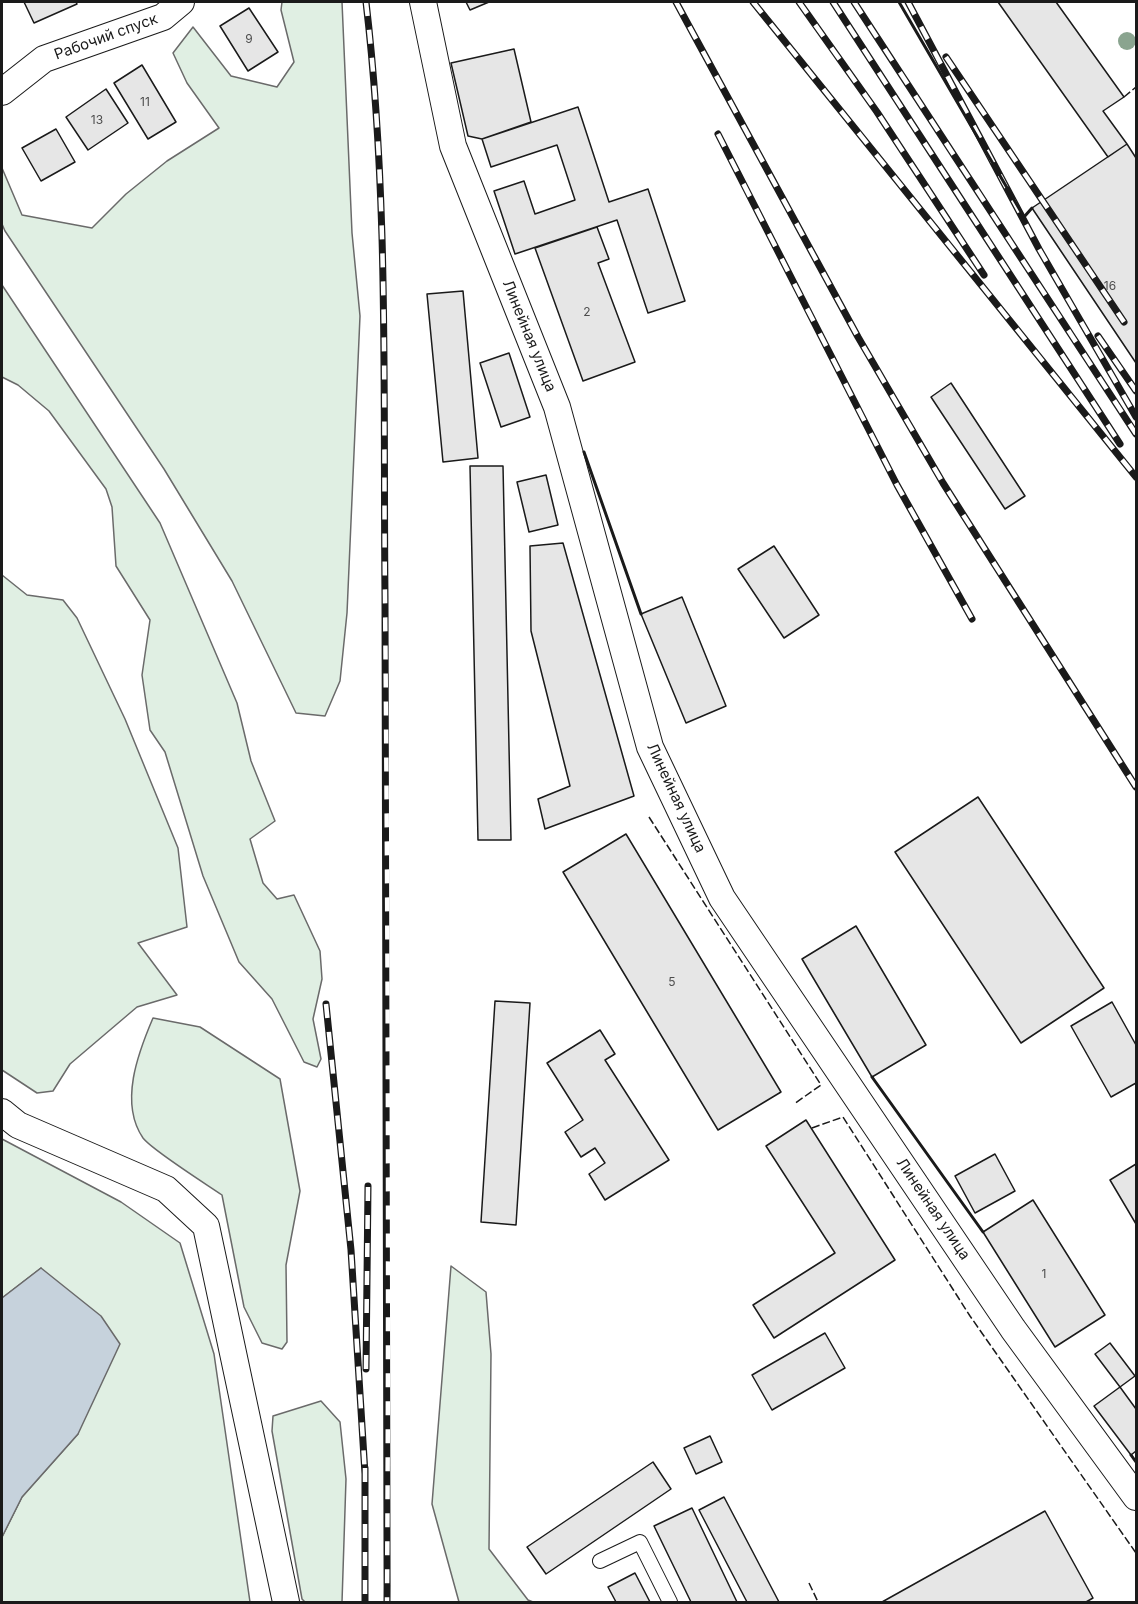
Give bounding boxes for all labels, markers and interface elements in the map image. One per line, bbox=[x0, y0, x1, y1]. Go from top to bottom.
street label: Рабочий спуск bbox=[52, 10, 160, 64]
house number: 9 bbox=[245, 32, 253, 46]
house number: 11 bbox=[140, 95, 150, 109]
house number: 13 bbox=[91, 113, 103, 127]
street label: Линейная улица bbox=[498, 277, 560, 395]
house number: 16 bbox=[1104, 279, 1116, 293]
house number: 2 bbox=[583, 305, 591, 319]
street label: Линейная улица bbox=[643, 740, 709, 856]
house number: 5 bbox=[668, 975, 676, 989]
street label: Линейная улица bbox=[892, 1155, 974, 1263]
house number: 1 bbox=[1042, 1267, 1046, 1281]

